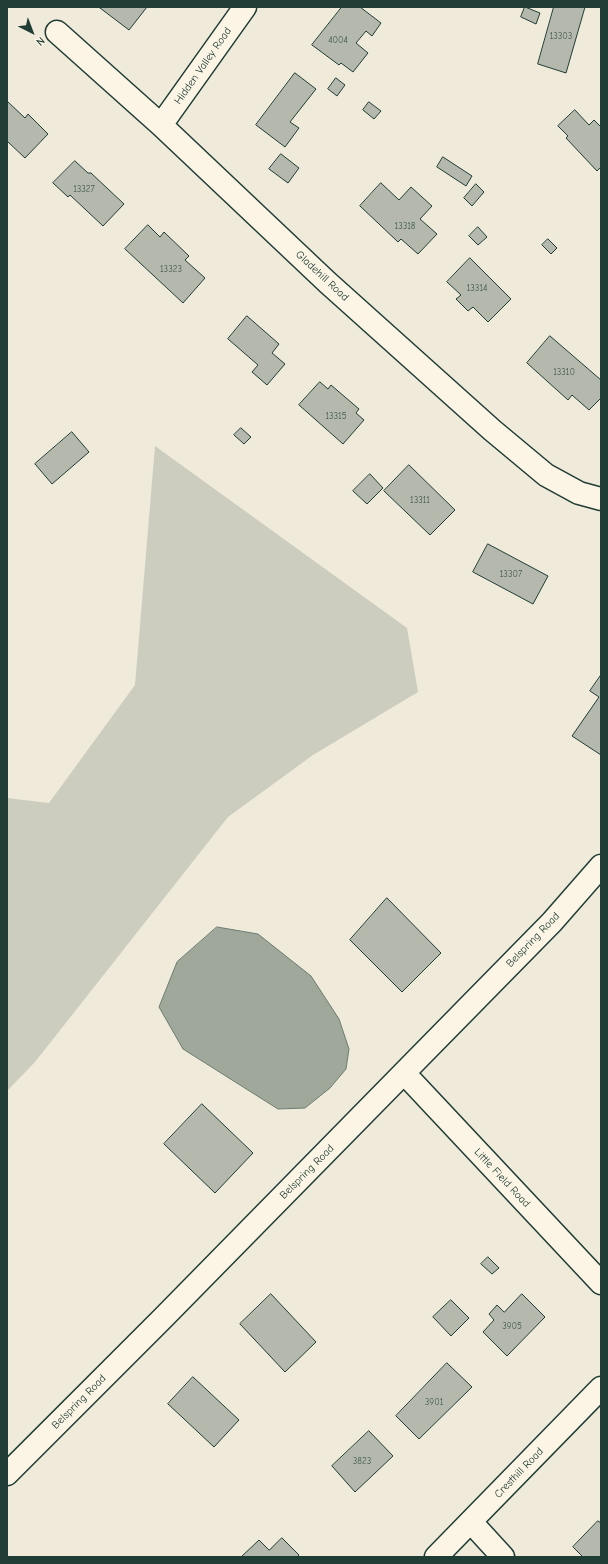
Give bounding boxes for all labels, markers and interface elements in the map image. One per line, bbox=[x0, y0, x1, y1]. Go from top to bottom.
north arrow bbox=[12, 12, 52, 52]
street label: Hidden Valley Road bbox=[171, 25, 235, 107]
house number: 13303 bbox=[550, 31, 572, 41]
text: N bbox=[33, 34, 47, 49]
house number: 4004 bbox=[328, 35, 348, 45]
house number: 13327 bbox=[73, 184, 95, 194]
house number: 13318 bbox=[395, 221, 415, 231]
street label: Gladehill Road bbox=[293, 248, 351, 304]
house number: 13323 bbox=[160, 264, 182, 274]
house number: 13314 bbox=[467, 283, 487, 293]
house number: 13310 bbox=[553, 367, 575, 377]
house number: 13315 bbox=[325, 411, 347, 421]
house number: 13311 bbox=[410, 495, 430, 505]
house number: 13307 bbox=[500, 569, 522, 579]
street label: Belspring Road bbox=[503, 910, 563, 970]
street label: Belspring Road bbox=[277, 1142, 337, 1202]
street label: Little Field Road bbox=[471, 1146, 533, 1210]
house number: 3905 bbox=[502, 1321, 522, 1331]
street label: Belspring Road bbox=[49, 1372, 109, 1432]
house number: 3901 bbox=[425, 1397, 443, 1407]
street label: Cresthill Road bbox=[492, 1445, 546, 1501]
house number: 3823 bbox=[353, 1456, 371, 1466]

